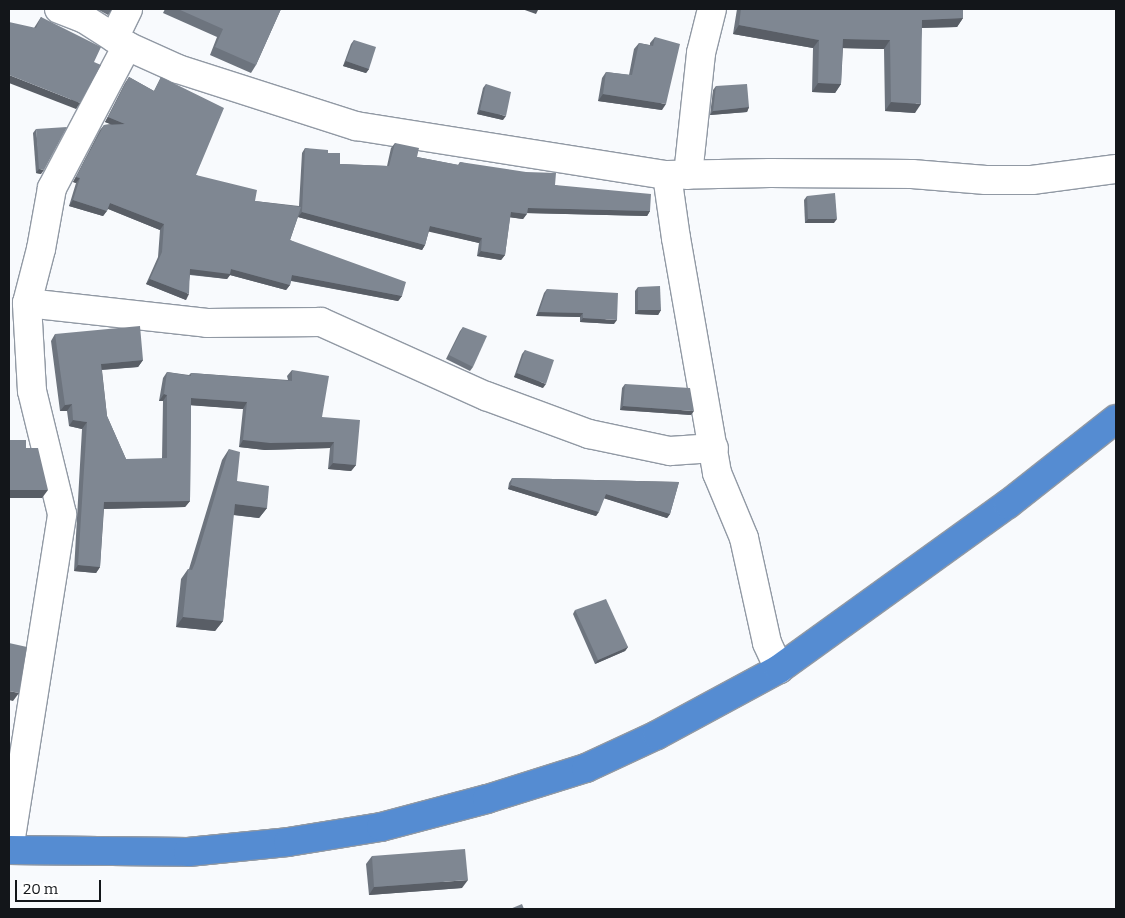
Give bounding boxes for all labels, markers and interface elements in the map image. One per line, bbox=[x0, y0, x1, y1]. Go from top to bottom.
scale bar bbox=[18, 870, 104, 902]
text: 20 m bbox=[23, 880, 58, 898]

